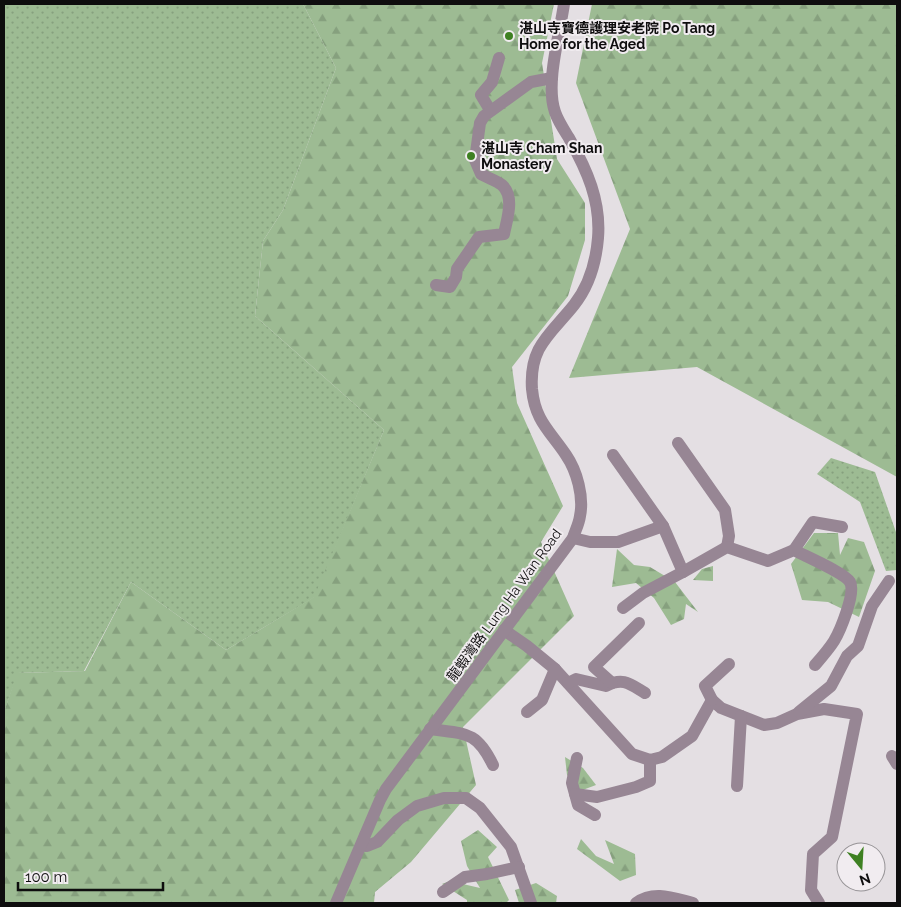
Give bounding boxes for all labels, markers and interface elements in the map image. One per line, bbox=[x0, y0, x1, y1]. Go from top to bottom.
place label: 湛山寺寶德護理安老院 Po Tang Home for the Aged bbox=[519, 20, 715, 52]
marker: 湛山寺寶德護理安老院 Po Tang Home for the Aged bbox=[503, 30, 515, 42]
place label: 湛山寺 Cham Shan Monastery bbox=[481, 140, 602, 172]
marker: 湛山寺 Cham Shan Monastery bbox=[465, 150, 477, 162]
street label: 龍蝦灣路 Lung Ha Wan Road bbox=[443, 526, 565, 684]
north arrow bbox=[836, 842, 886, 892]
scale bar bbox=[18, 860, 162, 892]
text: 100 m bbox=[25, 868, 67, 886]
text: N bbox=[857, 870, 873, 889]

